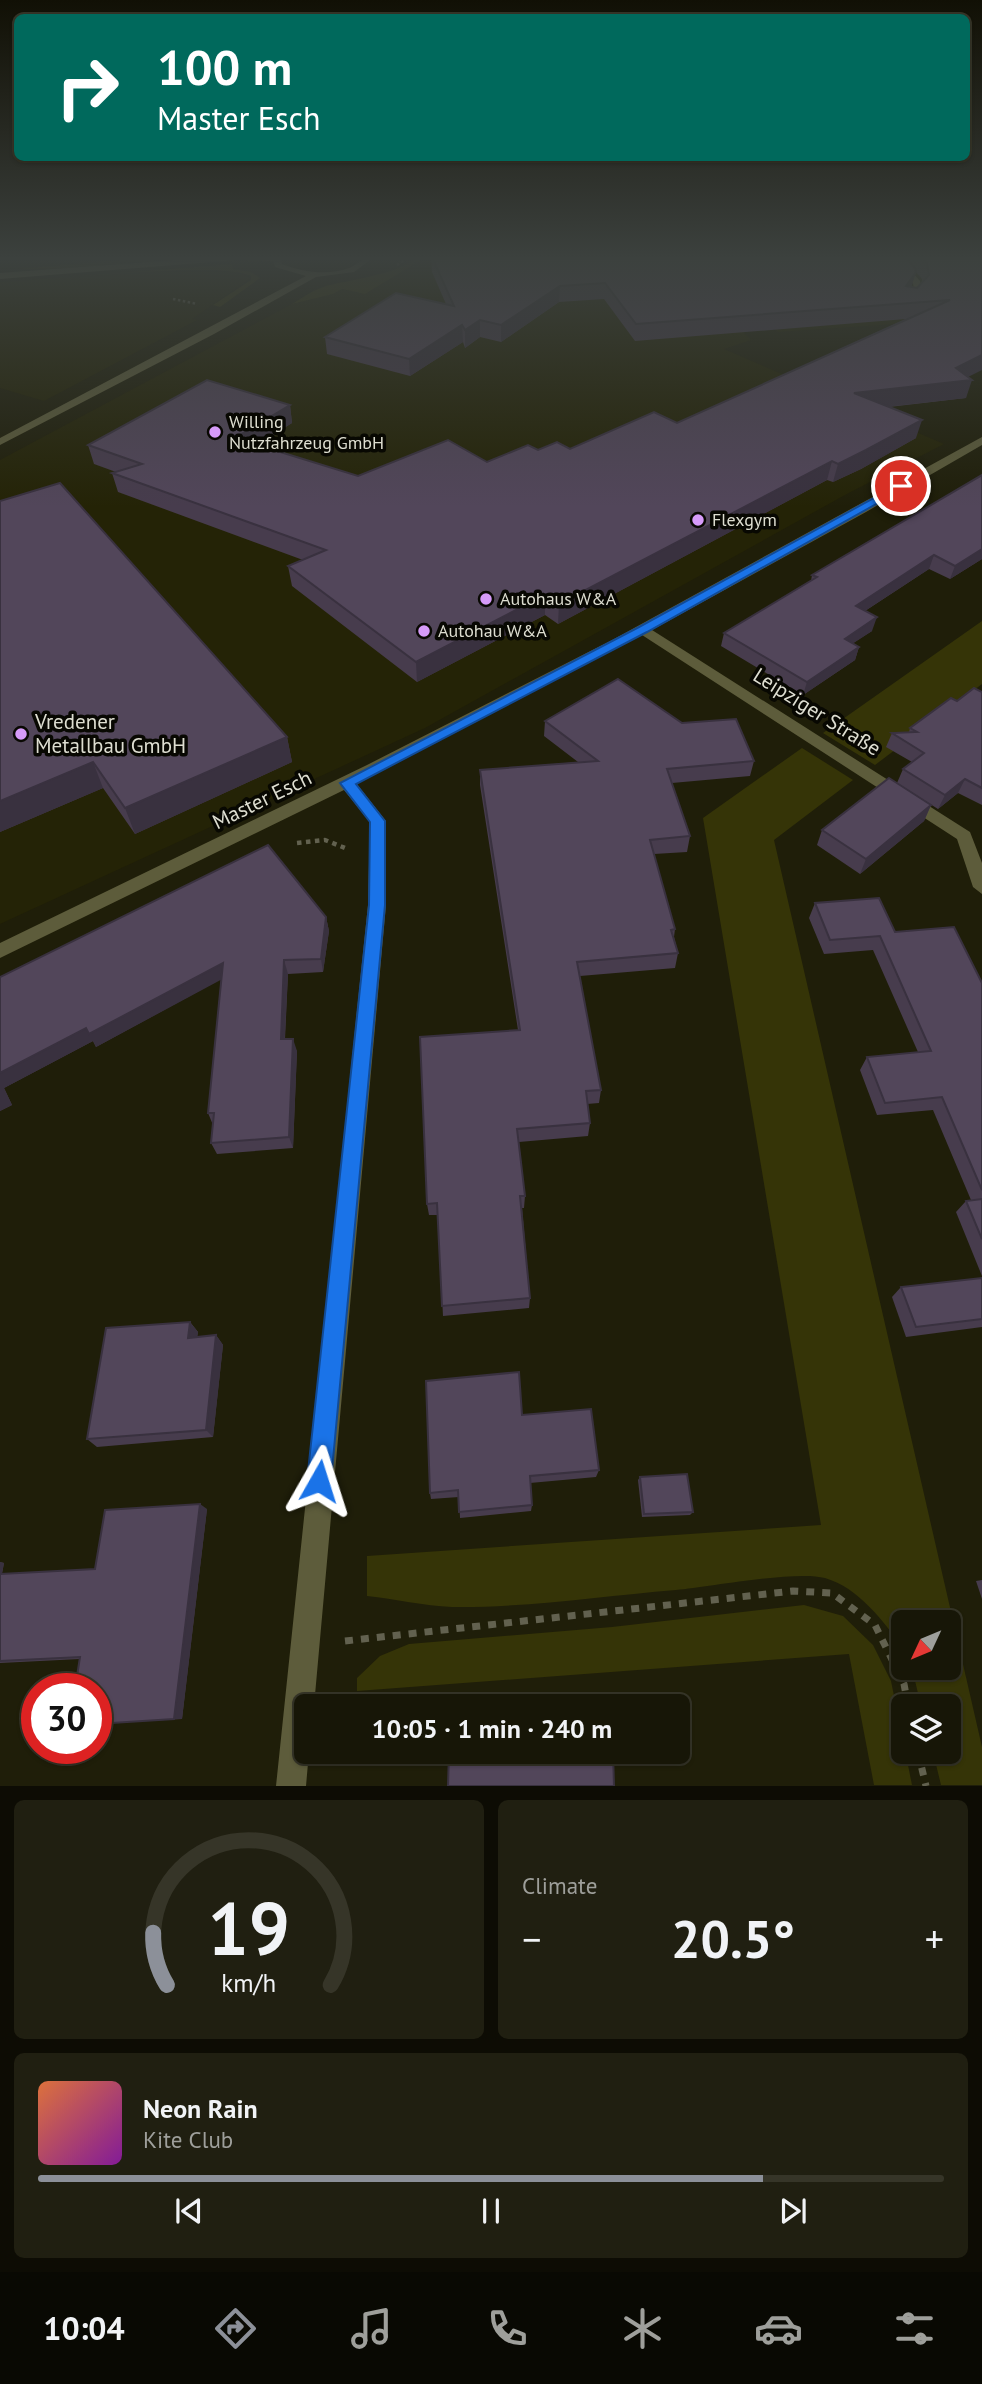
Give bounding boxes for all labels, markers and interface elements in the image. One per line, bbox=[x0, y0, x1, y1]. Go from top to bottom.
text: 100 m bbox=[157, 35, 292, 99]
icon: right bbox=[42, 42, 133, 133]
text: Master Esch bbox=[157, 97, 320, 139]
place label: Willing Nutzfahrzeug GmbH bbox=[229, 410, 384, 454]
marker: Willing Nutzfahrzeug GmbH bbox=[207, 424, 223, 440]
pin bbox=[871, 456, 931, 516]
icon: arrive bbox=[882, 467, 920, 505]
place label: Flexgym bbox=[712, 508, 777, 531]
marker: Flexgym bbox=[690, 512, 706, 528]
place label: Autohaus W&A bbox=[500, 587, 617, 610]
marker: Autohaus W&A bbox=[478, 591, 494, 607]
place label: Autohau W&A bbox=[438, 619, 547, 642]
marker: Autohau W&A bbox=[416, 623, 432, 639]
street label: Leipziger Straße bbox=[748, 662, 886, 762]
place label: Vredener Metallbau GmbH bbox=[34, 708, 186, 759]
marker: Vredener Metallbau GmbH bbox=[13, 726, 29, 742]
street label: Master Esch bbox=[208, 764, 316, 835]
position arrow bbox=[282, 1444, 356, 1518]
north arrow bbox=[891, 1610, 961, 1680]
map controls bbox=[891, 1610, 961, 1764]
speed limit sign: 30 bbox=[21, 1673, 112, 1764]
button: layers bbox=[891, 1694, 961, 1764]
text: 10:05 · 1 min · 240 m bbox=[372, 1712, 612, 1745]
text: Climate bbox=[522, 1871, 597, 1900]
text: 19 bbox=[208, 1882, 290, 1976]
text: 20.5° bbox=[671, 1905, 795, 1972]
text: − bbox=[522, 1914, 541, 1963]
text: + bbox=[925, 1914, 944, 1963]
text: km/h bbox=[222, 1967, 276, 1999]
text: Neon Rain bbox=[143, 2092, 258, 2125]
text: Kite Club bbox=[143, 2125, 233, 2154]
icon: previous bbox=[170, 2192, 208, 2230]
icon: pause bbox=[472, 2192, 510, 2230]
icon: next bbox=[774, 2192, 812, 2230]
icon: directions bbox=[211, 2304, 260, 2353]
icon: music bbox=[347, 2304, 396, 2353]
icon: phone bbox=[483, 2304, 532, 2353]
icon: climate bbox=[618, 2304, 667, 2353]
icon: car bbox=[754, 2304, 803, 2353]
icon: filters bbox=[890, 2304, 939, 2353]
text: 10:04 bbox=[43, 2307, 125, 2349]

